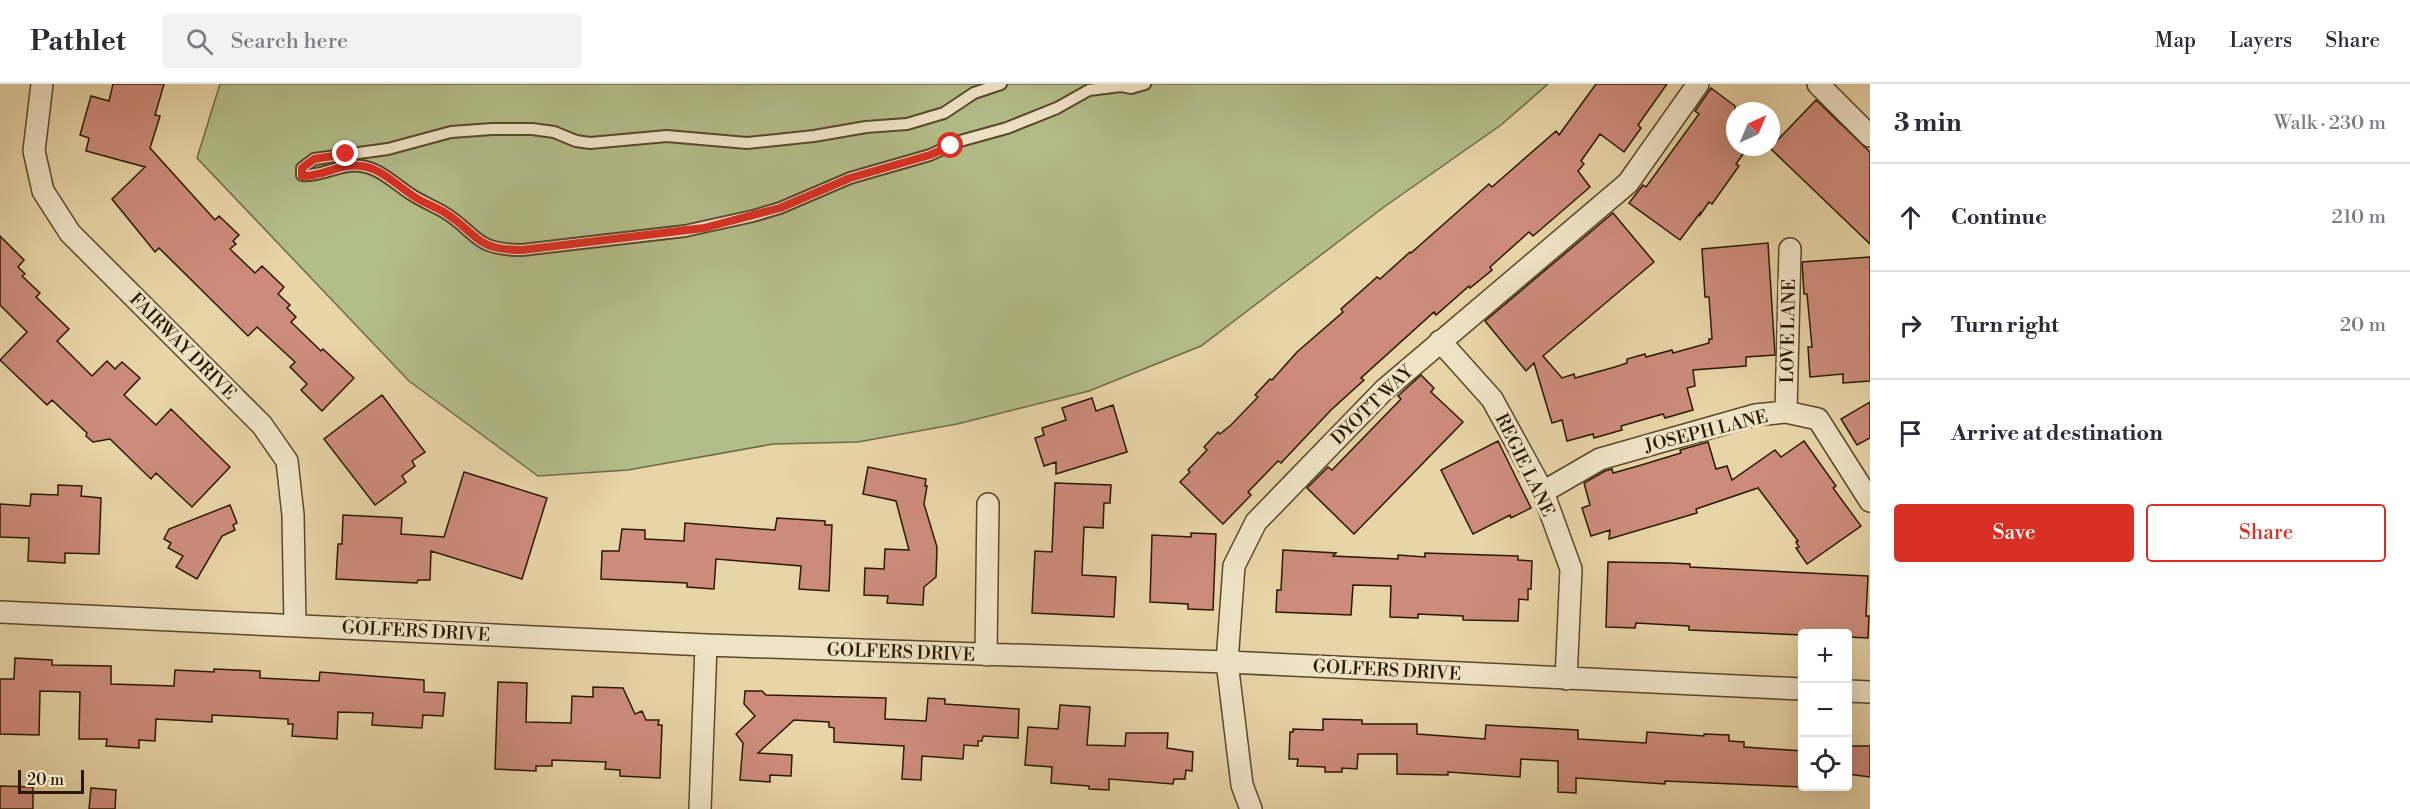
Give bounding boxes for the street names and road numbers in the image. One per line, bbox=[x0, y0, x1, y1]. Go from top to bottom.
street label: LOVE LANE bbox=[1776, 279, 1801, 383]
street label: FAIRWAY DRIVE bbox=[124, 288, 241, 405]
street label: DYOTT WAY bbox=[1327, 360, 1419, 450]
street label: JOSEPH LANE bbox=[1641, 405, 1770, 458]
street label: REGIE LANE bbox=[1490, 410, 1559, 521]
street label: GOLFERS DRIVE bbox=[341, 616, 491, 647]
street label: GOLFERS DRIVE bbox=[826, 638, 976, 667]
street label: GOLFERS DRIVE bbox=[1312, 655, 1462, 686]

